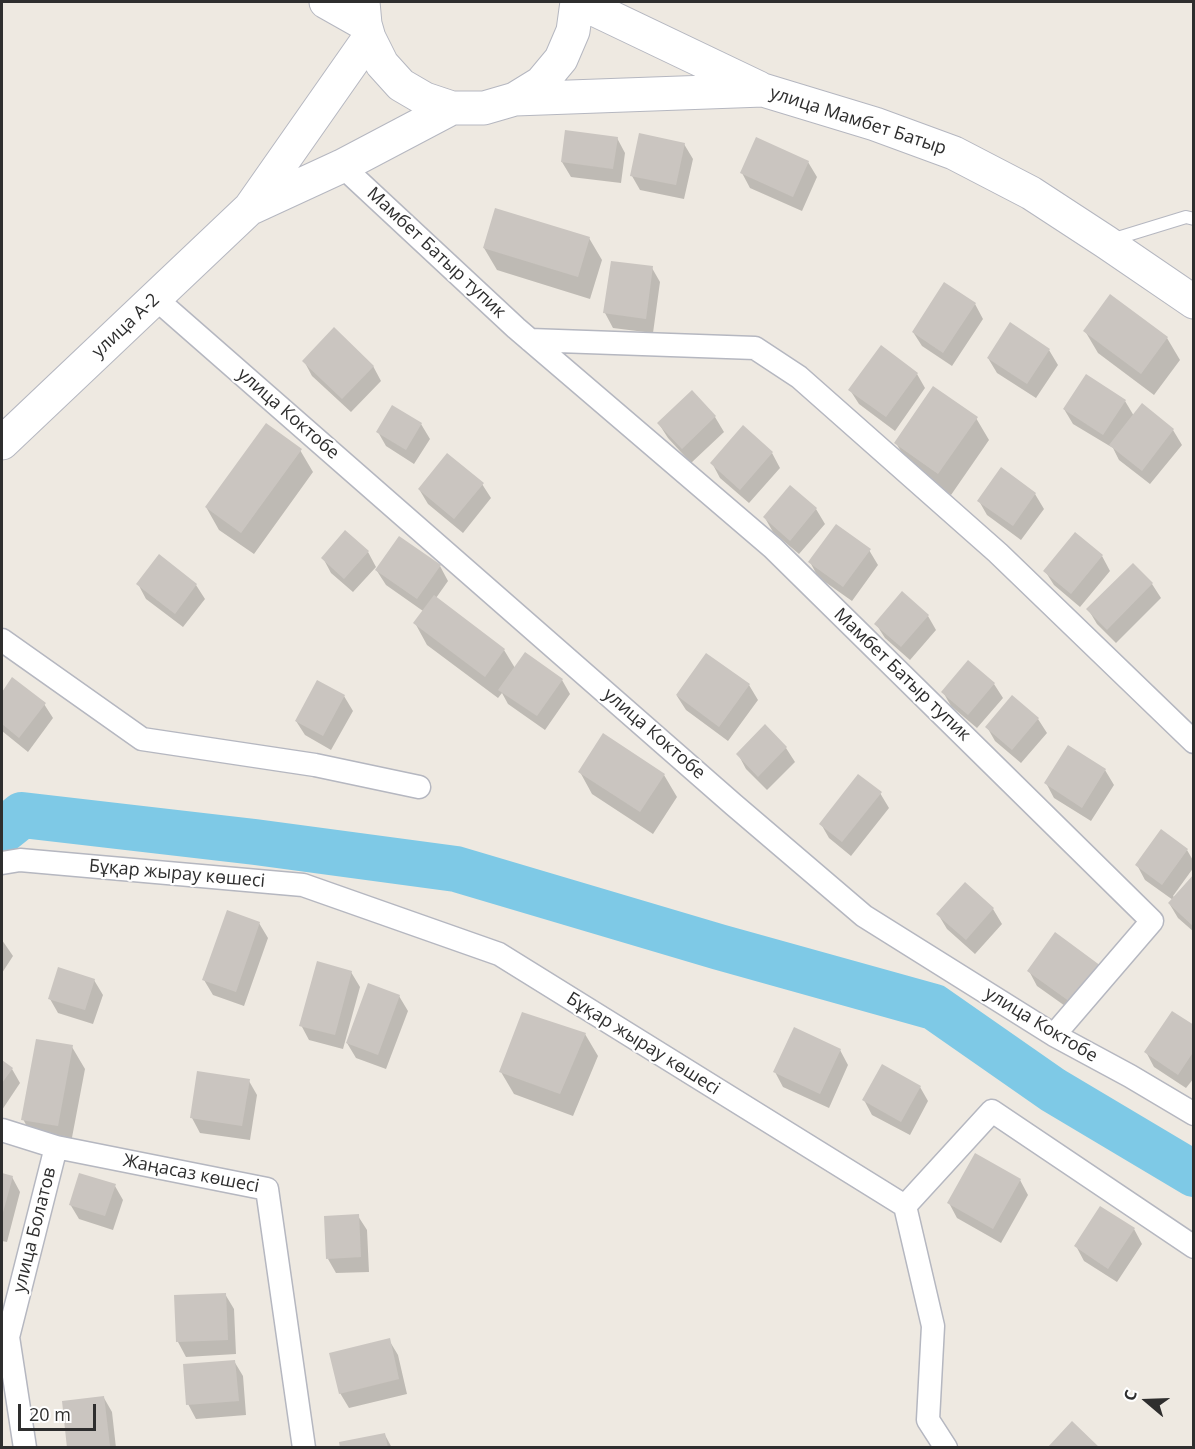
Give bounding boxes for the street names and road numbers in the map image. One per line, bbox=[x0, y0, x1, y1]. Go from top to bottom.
street label: улица Мамбет Батыр bbox=[767, 82, 949, 160]
street label: Мамбет Батыр тупик bbox=[362, 183, 510, 323]
street label: улица А-2 bbox=[88, 289, 164, 363]
street label: улица Коктобе bbox=[233, 364, 343, 464]
street label: Мамбет Батыр тупик bbox=[829, 604, 975, 746]
street label: улица Коктобе bbox=[599, 684, 709, 784]
street label: Бұқар жырау көшесі bbox=[88, 856, 266, 892]
street label: улица Коктобе bbox=[981, 983, 1101, 1067]
street label: Бұқар жырау көшесі bbox=[562, 988, 724, 1100]
street label: Жаңасаз көшесі bbox=[121, 1150, 261, 1198]
street label: улица Болатов bbox=[9, 1165, 61, 1295]

